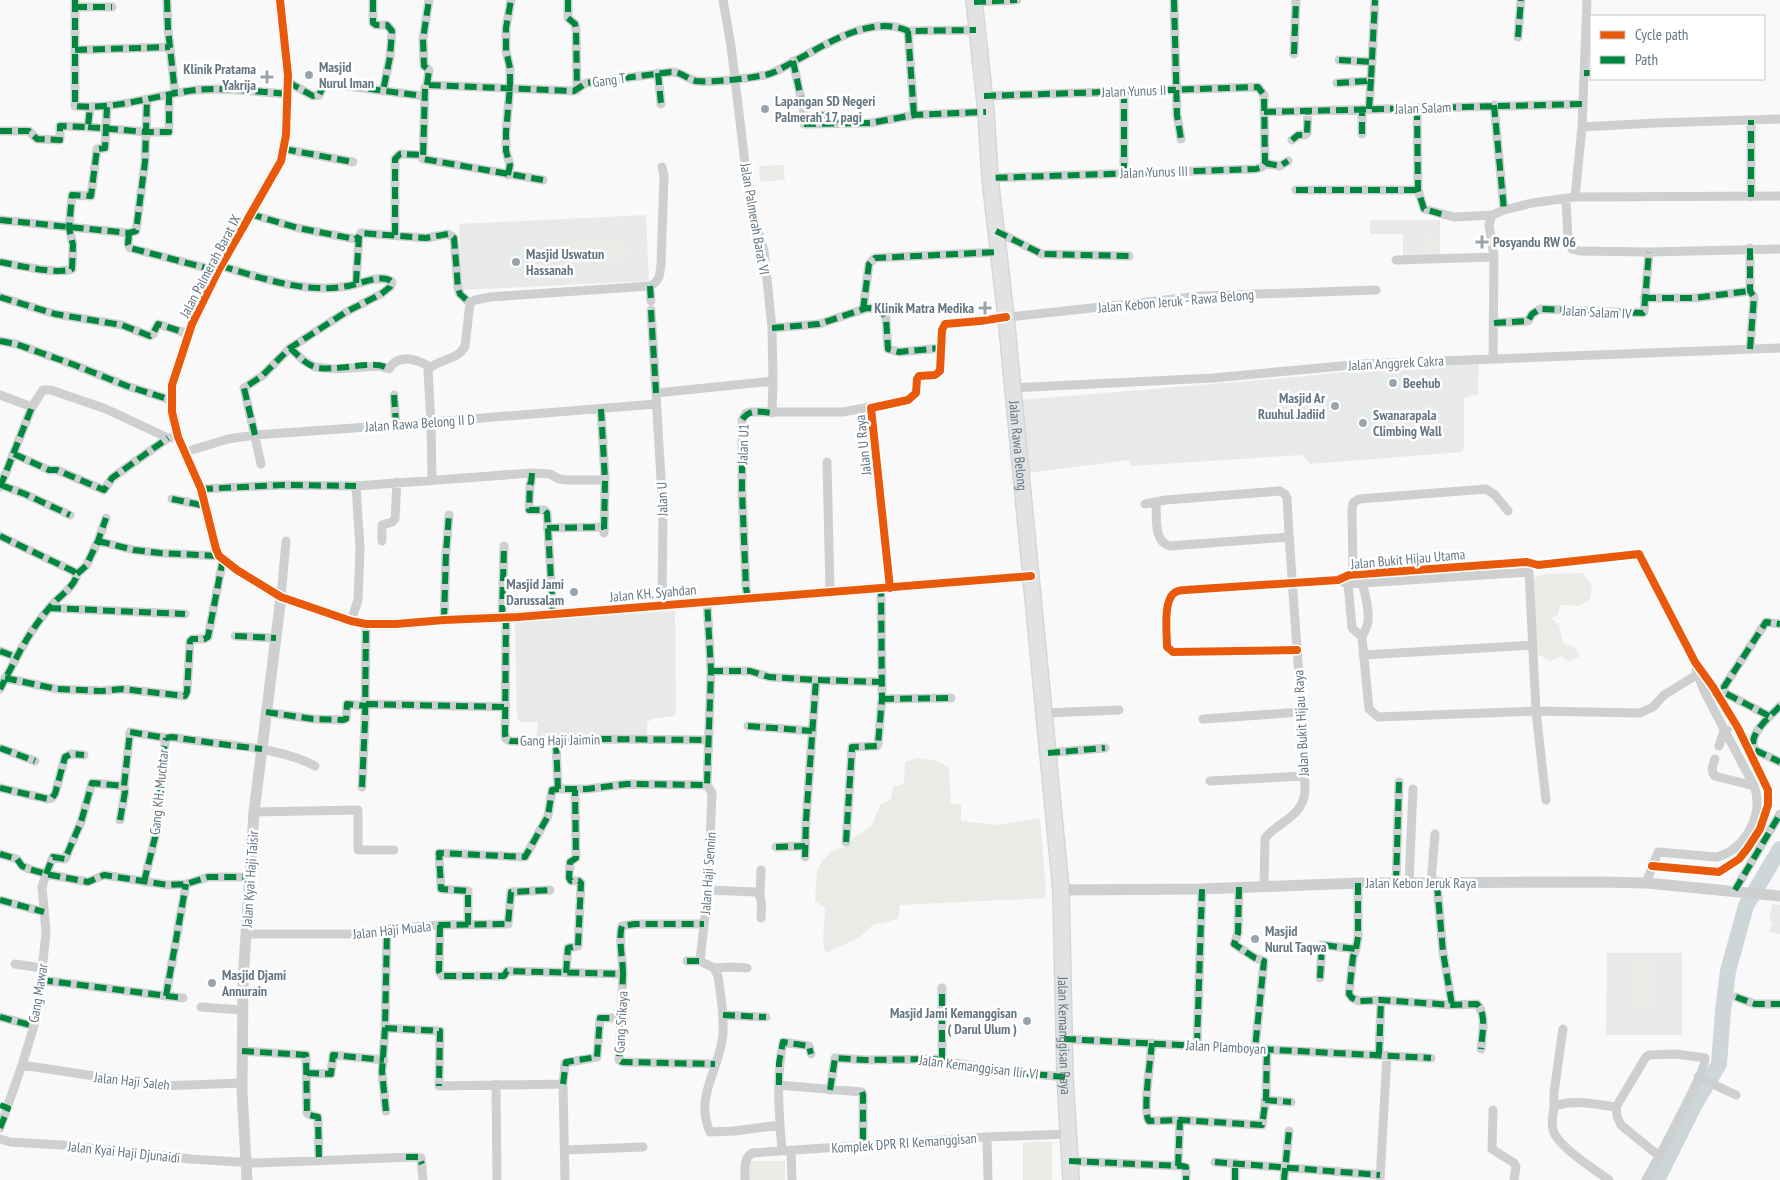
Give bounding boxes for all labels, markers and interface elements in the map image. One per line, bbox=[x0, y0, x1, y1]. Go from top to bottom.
legend bbox=[1590, 15, 1765, 80]
text: Cycle path bbox=[1635, 25, 1688, 44]
text: Path bbox=[1635, 50, 1658, 69]
place label: Masjid Nurul Iman bbox=[319, 58, 374, 92]
place label: Klinik Pratama Yakrija bbox=[183, 60, 256, 94]
marker: Masjid Nurul Iman bbox=[303, 69, 315, 81]
street label: Gang T bbox=[591, 69, 628, 91]
marker: Klinik Pratama Yakrija bbox=[260, 70, 274, 84]
street label: Jalan Yunus II bbox=[1100, 81, 1167, 101]
place label: Lapangan SD Negeri Palmerah 17 pagi bbox=[775, 92, 876, 126]
street label: Jalan Salam bbox=[1393, 98, 1452, 118]
marker: Lapangan SD Negeri Palmerah 17 pagi bbox=[759, 103, 771, 115]
street label: Jalan Palmerah Barat VI bbox=[736, 161, 774, 276]
street label: Jalan Yunus III bbox=[1119, 162, 1188, 182]
street label: Jalan Palmerah Barat IX bbox=[175, 211, 245, 321]
place label: Posyandu RW 06 bbox=[1493, 233, 1576, 251]
marker: Posyandu RW 06 bbox=[1475, 235, 1489, 249]
place label: Masjid Uswatun Hassanah bbox=[526, 245, 604, 279]
marker: Masjid Uswatun Hassanah bbox=[510, 256, 522, 268]
street label: Jalan Kebon Jeruk - Rawa Belong bbox=[1096, 285, 1255, 317]
place label: Klinik Matra Medika bbox=[874, 299, 974, 317]
marker: Klinik Matra Medika bbox=[978, 301, 992, 315]
street label: Jalan Salam IV bbox=[1561, 301, 1633, 323]
street label: Jalan Anggrek Cakra bbox=[1347, 352, 1444, 375]
place label: Beehub bbox=[1403, 374, 1441, 392]
marker: Beehub bbox=[1387, 377, 1399, 389]
place label: Masjid Ar Ruuhul Jadiid bbox=[1258, 389, 1326, 423]
street label: Jalan Rawa Belong bbox=[1005, 399, 1032, 491]
marker: Masjid Ar Ruuhul Jadiid bbox=[1329, 400, 1341, 412]
place label: Swanarapala Climbing Wall bbox=[1373, 406, 1442, 440]
street label: Jalan Rawa Belong II D bbox=[364, 410, 475, 436]
street label: Jalan U Raya bbox=[851, 414, 875, 477]
marker: Swanarapala Climbing Wall bbox=[1357, 417, 1369, 429]
street label: Jalan U1 bbox=[733, 423, 753, 466]
street label: Jalan U bbox=[652, 482, 672, 517]
street label: Jalan Bukit Hijau Utama bbox=[1349, 545, 1466, 573]
place label: Masjid Jami Darussalam bbox=[506, 575, 564, 609]
street label: Jalan KH. Syahdan bbox=[608, 580, 697, 606]
marker: Masjid Jami Darussalam bbox=[568, 586, 580, 598]
street label: Jalan Bukit Hijau Raya bbox=[1289, 669, 1313, 778]
street label: Gang Haji Jaimin bbox=[520, 730, 600, 750]
street label: Gang KH. Muchtar bbox=[146, 748, 172, 836]
street label: Jalan Kyai Haji Taisir bbox=[238, 830, 262, 929]
street label: Jalan Haji Sennin bbox=[696, 831, 720, 916]
street label: Jalan Kebon Jeruk Raya bbox=[1365, 874, 1476, 892]
street label: Jalan Haji Muala bbox=[351, 917, 432, 943]
place label: Masjid Nurul Taqwa bbox=[1265, 922, 1327, 956]
marker: Masjid Nurul Taqwa bbox=[1249, 933, 1261, 945]
street label: Gang Mawar bbox=[24, 962, 52, 1024]
place label: Masjid Djami Annurain bbox=[221, 966, 286, 1000]
street label: Jalan Kemanggisan Raya bbox=[1054, 976, 1075, 1095]
marker: Masjid Djami Annurain bbox=[206, 977, 218, 989]
street label: Gang Srikaya bbox=[610, 990, 632, 1054]
place label: Masjid Jami Kemanggisan ( Darul Ulum ) bbox=[890, 1004, 1017, 1038]
marker: Masjid Jami Kemanggisan ( Darul Ulum ) bbox=[1021, 1015, 1033, 1027]
street label: Jalan Plamboyan bbox=[1184, 1036, 1267, 1058]
street label: Jalan Kemanggisan Ilir VI bbox=[917, 1051, 1040, 1083]
street label: Jalan Haji Saleh bbox=[92, 1068, 171, 1094]
street label: Komplek DPR RI Kemanggisan bbox=[831, 1129, 977, 1157]
street label: Jalan Kyai Haji Djunaidi bbox=[66, 1137, 181, 1167]

